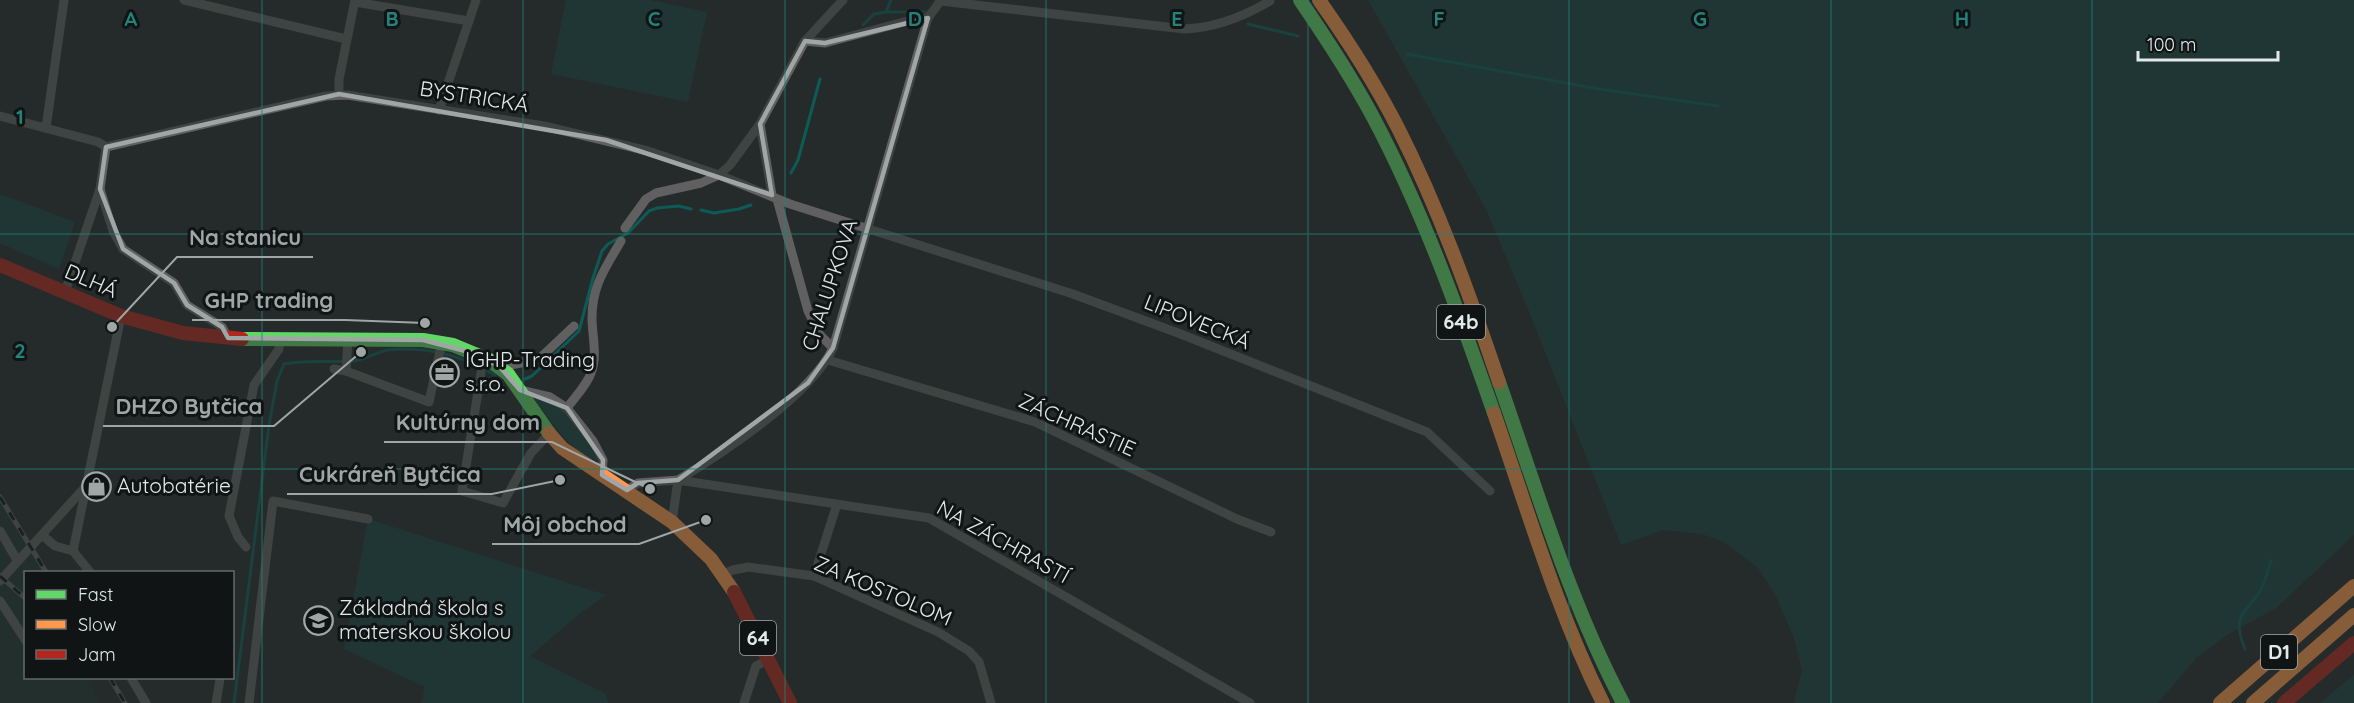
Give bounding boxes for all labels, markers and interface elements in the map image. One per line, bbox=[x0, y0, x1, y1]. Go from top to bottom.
text: A bbox=[125, 6, 138, 31]
text: B bbox=[385, 6, 399, 31]
text: C bbox=[648, 6, 661, 31]
text: D bbox=[908, 6, 922, 31]
text: E bbox=[1171, 6, 1183, 31]
text: F bbox=[1433, 6, 1445, 31]
text: G bbox=[1693, 6, 1707, 31]
text: H bbox=[1955, 6, 1969, 31]
scale bar bbox=[2138, 24, 2278, 62]
text: 100 m bbox=[2147, 33, 2196, 56]
street label: BYSTRICKÁ bbox=[418, 75, 530, 117]
text: 1 bbox=[16, 104, 24, 129]
street label: CHALUPKOVA bbox=[796, 216, 863, 354]
callout: Na stanicu bbox=[177, 217, 313, 257]
text: Na stanicu bbox=[189, 223, 301, 251]
street label: DLHÁ bbox=[61, 257, 122, 303]
callout: GHP trading bbox=[192, 280, 345, 320]
text: GHP trading bbox=[205, 286, 333, 314]
street label: LIPOVECKÁ bbox=[1141, 288, 1254, 354]
road number: 64b bbox=[1437, 305, 1485, 339]
text: 2 bbox=[14, 338, 26, 363]
place label: IGHP-Trading s.r.o. bbox=[465, 346, 595, 396]
office icon: IGHP-Trading s.r.o. bbox=[428, 356, 460, 388]
callout: DHZO Bytčica bbox=[103, 386, 274, 426]
street label: ZÁCHRASTIE bbox=[1015, 387, 1140, 461]
text: DHZO Bytčica bbox=[116, 392, 262, 420]
callout: Kultúrny dom bbox=[384, 402, 552, 442]
text: Kultúrny dom bbox=[396, 408, 540, 436]
callout: Cukráreň Bytčica bbox=[287, 454, 492, 494]
text: Cukráreň Bytčica bbox=[299, 460, 481, 488]
shop icon: Autobatérie bbox=[80, 470, 112, 502]
place label: Autobatérie bbox=[117, 472, 231, 498]
street label: NA ZÁCHRASTÍ bbox=[932, 494, 1075, 589]
callout: Môj obchod bbox=[492, 504, 639, 544]
text: Môj obchod bbox=[503, 510, 627, 538]
street label: ZA KOSTOLOM bbox=[811, 549, 956, 631]
legend bbox=[24, 571, 234, 679]
text: Fast bbox=[78, 583, 113, 606]
place label: Základná škola s materskou školou bbox=[339, 594, 511, 644]
school or university icon: Základná škola s materskou školou bbox=[302, 604, 334, 636]
text: Slow bbox=[78, 613, 116, 636]
road number: 64 bbox=[740, 621, 776, 655]
road number: D1 bbox=[2261, 635, 2297, 669]
text: Jam bbox=[78, 643, 116, 666]

